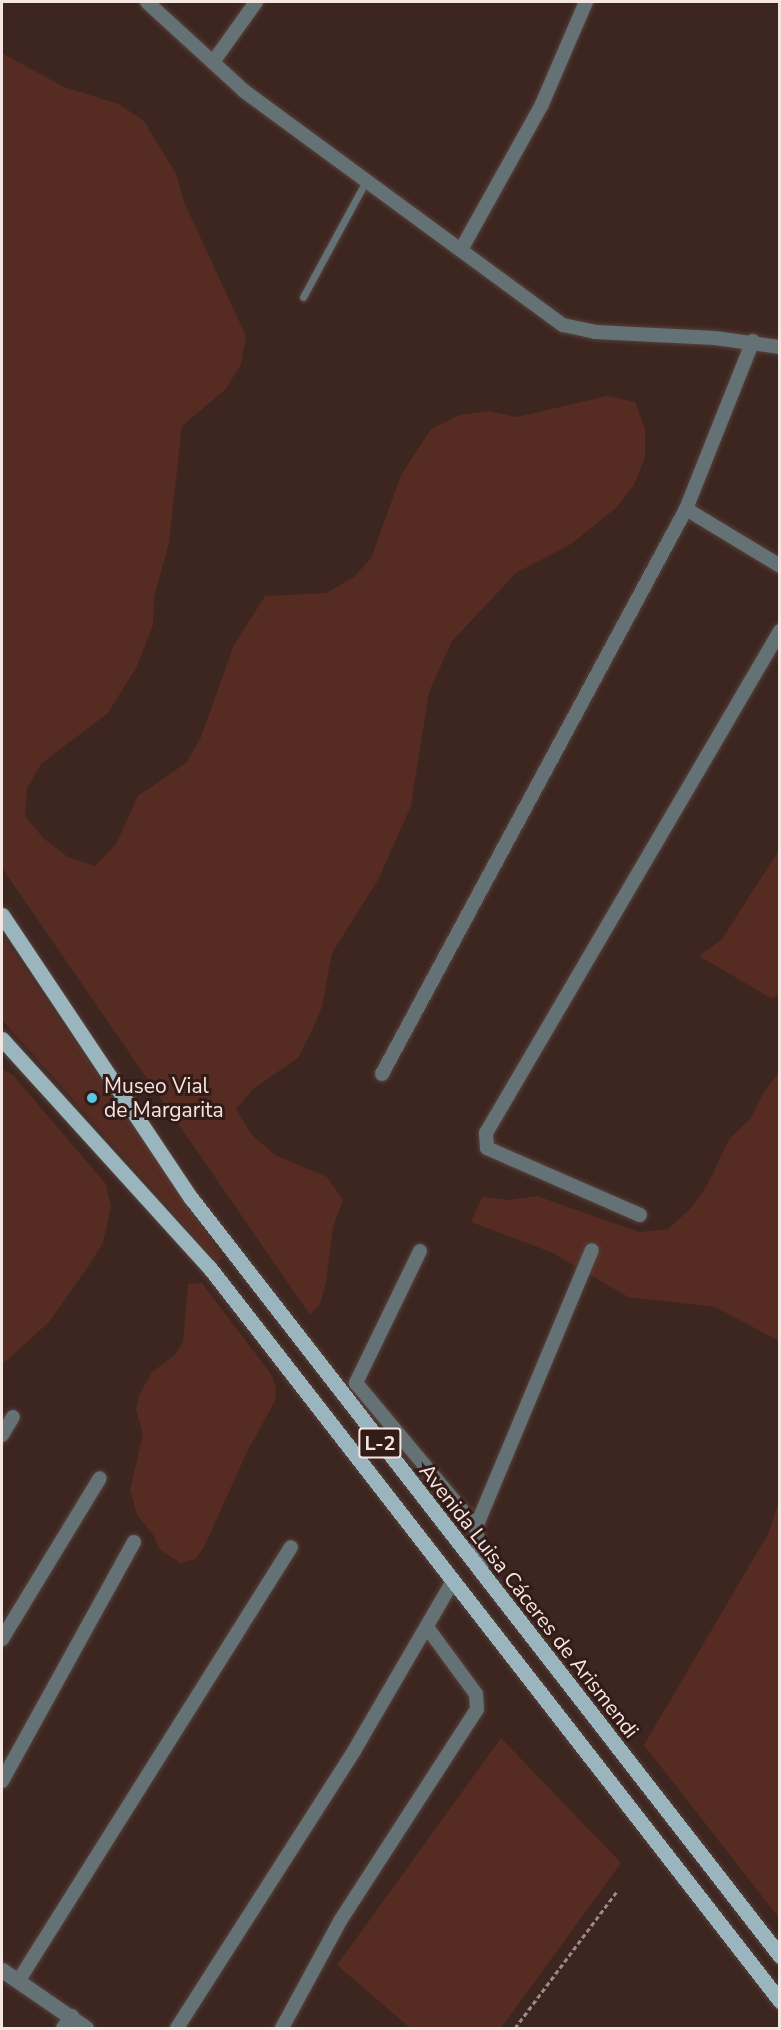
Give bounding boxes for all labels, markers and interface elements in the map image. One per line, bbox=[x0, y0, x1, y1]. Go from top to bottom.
place label: Museo Vial de Margarita bbox=[104, 1073, 224, 1123]
marker: Museo Vial de Margarita bbox=[85, 1091, 99, 1105]
road number: L-2 bbox=[358, 1426, 403, 1460]
street label: Avenida Luisa Cáceres de Arismendi bbox=[414, 1459, 644, 1743]

